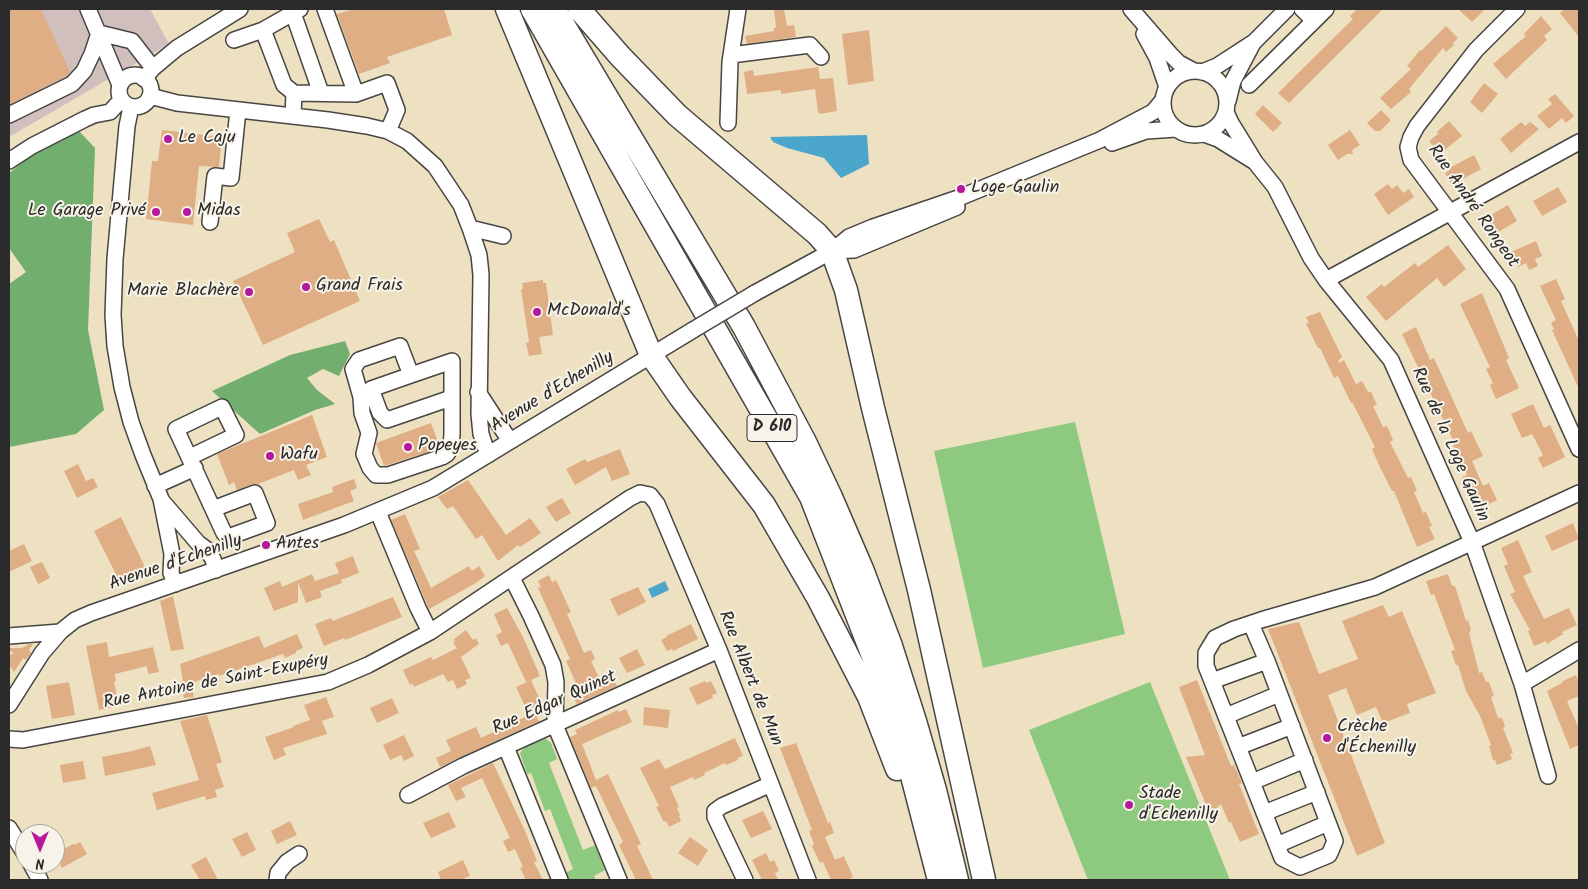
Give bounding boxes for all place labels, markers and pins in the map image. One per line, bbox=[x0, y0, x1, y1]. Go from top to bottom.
place label: Le Caju bbox=[178, 128, 236, 150]
marker: Le Caju bbox=[162, 133, 174, 145]
place label: Loge Gaulin bbox=[971, 178, 1059, 200]
marker: Loge Gaulin bbox=[955, 183, 967, 195]
place label: Le Garage Privé bbox=[28, 201, 146, 223]
place label: Midas bbox=[197, 201, 241, 223]
marker: Le Garage Privé bbox=[150, 206, 162, 218]
marker: Midas bbox=[181, 206, 193, 218]
place label: Grand Frais bbox=[316, 276, 403, 298]
place label: Marie Blachère bbox=[127, 281, 239, 303]
marker: Grand Frais bbox=[300, 281, 312, 293]
marker: Marie Blachère bbox=[243, 286, 255, 298]
place label: McDonald's bbox=[547, 301, 631, 323]
marker: McDonald's bbox=[531, 306, 543, 318]
place label: Popeyes bbox=[418, 436, 477, 458]
marker: Popeyes bbox=[402, 441, 414, 453]
place label: Wafu bbox=[280, 445, 318, 467]
marker: Wafu bbox=[264, 450, 276, 462]
place label: Antes bbox=[276, 534, 319, 556]
marker: Antes bbox=[260, 539, 272, 551]
place label: Crèche d'Échenilly bbox=[1337, 717, 1416, 760]
marker: Crèche d'Échenilly bbox=[1321, 732, 1333, 744]
place label: Stade d'Echenilly bbox=[1139, 784, 1218, 826]
marker: Stade d'Echenilly bbox=[1123, 799, 1135, 811]

